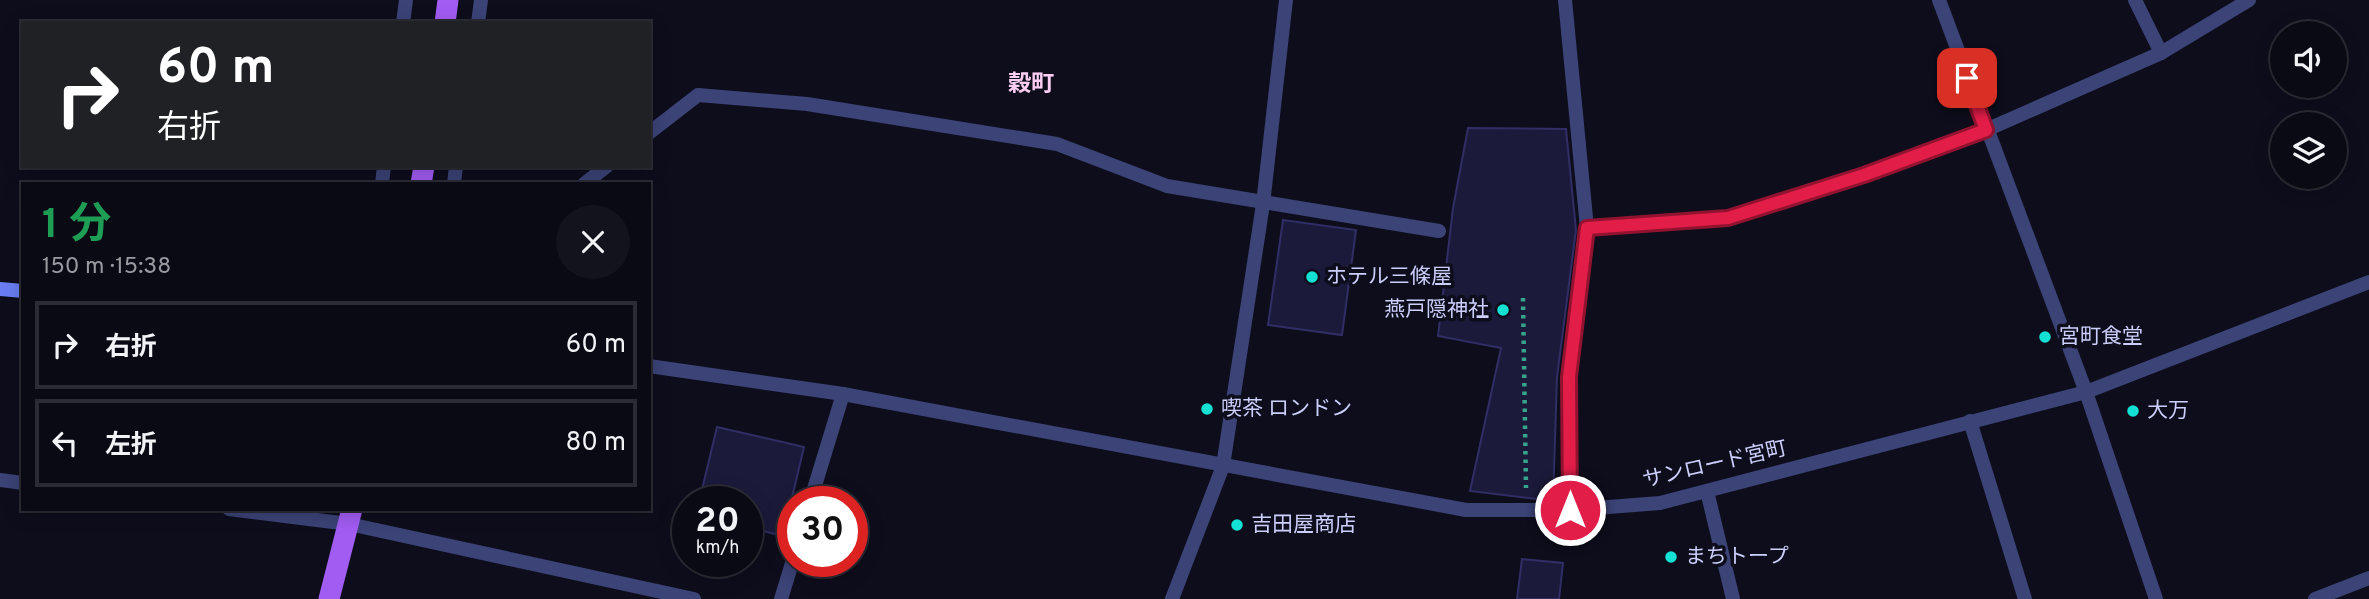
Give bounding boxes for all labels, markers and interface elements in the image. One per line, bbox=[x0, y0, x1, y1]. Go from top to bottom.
map controls bbox=[2270, 21, 2347, 189]
button: sound bbox=[2270, 21, 2347, 98]
text: 60 m bbox=[157, 39, 275, 101]
pin bbox=[1937, 48, 1997, 108]
icon: right bbox=[42, 49, 133, 140]
icon: arrive bbox=[1948, 59, 1986, 97]
district label: 穀町 bbox=[1008, 71, 1054, 100]
text: 右折 bbox=[157, 109, 221, 149]
button: layers bbox=[2270, 112, 2347, 189]
text: 1 分 bbox=[42, 200, 111, 253]
button: close bbox=[556, 205, 630, 279]
text: 150 m · 15:38 bbox=[42, 253, 171, 282]
place label: ホテル三條屋 bbox=[1326, 264, 1452, 291]
marker: ホテル三條屋 bbox=[1304, 269, 1320, 285]
place label: 燕戸隠神社 bbox=[1384, 297, 1489, 324]
marker: 燕戸隠神社 bbox=[1495, 302, 1511, 318]
place label: 宮町食堂 bbox=[2059, 324, 2143, 351]
icon: right bbox=[46, 326, 84, 364]
text: 60 m bbox=[566, 329, 626, 362]
marker: 宮町食堂 bbox=[2037, 329, 2053, 345]
text: 右折 bbox=[105, 332, 157, 365]
place label: 喫茶 ロンドン bbox=[1221, 396, 1352, 423]
place label: 大万 bbox=[2147, 398, 2189, 425]
marker: 喫茶 ロンドン bbox=[1199, 401, 1215, 417]
marker: 大万 bbox=[2125, 403, 2141, 419]
icon: left bbox=[46, 424, 84, 462]
text: 80 m bbox=[566, 427, 626, 460]
text: 左折 bbox=[105, 430, 157, 463]
street label: サンロード宮町 bbox=[1640, 435, 1790, 495]
position arrow bbox=[1533, 473, 1607, 547]
speed limit sign: 30 bbox=[777, 486, 868, 577]
text: 20 bbox=[695, 500, 740, 544]
place label: 吉田屋商店 bbox=[1251, 512, 1356, 539]
marker: 吉田屋商店 bbox=[1229, 517, 1245, 533]
text: km/h bbox=[696, 537, 739, 560]
place label: まちトープ bbox=[1685, 544, 1789, 571]
marker: まちトープ bbox=[1663, 549, 1679, 565]

